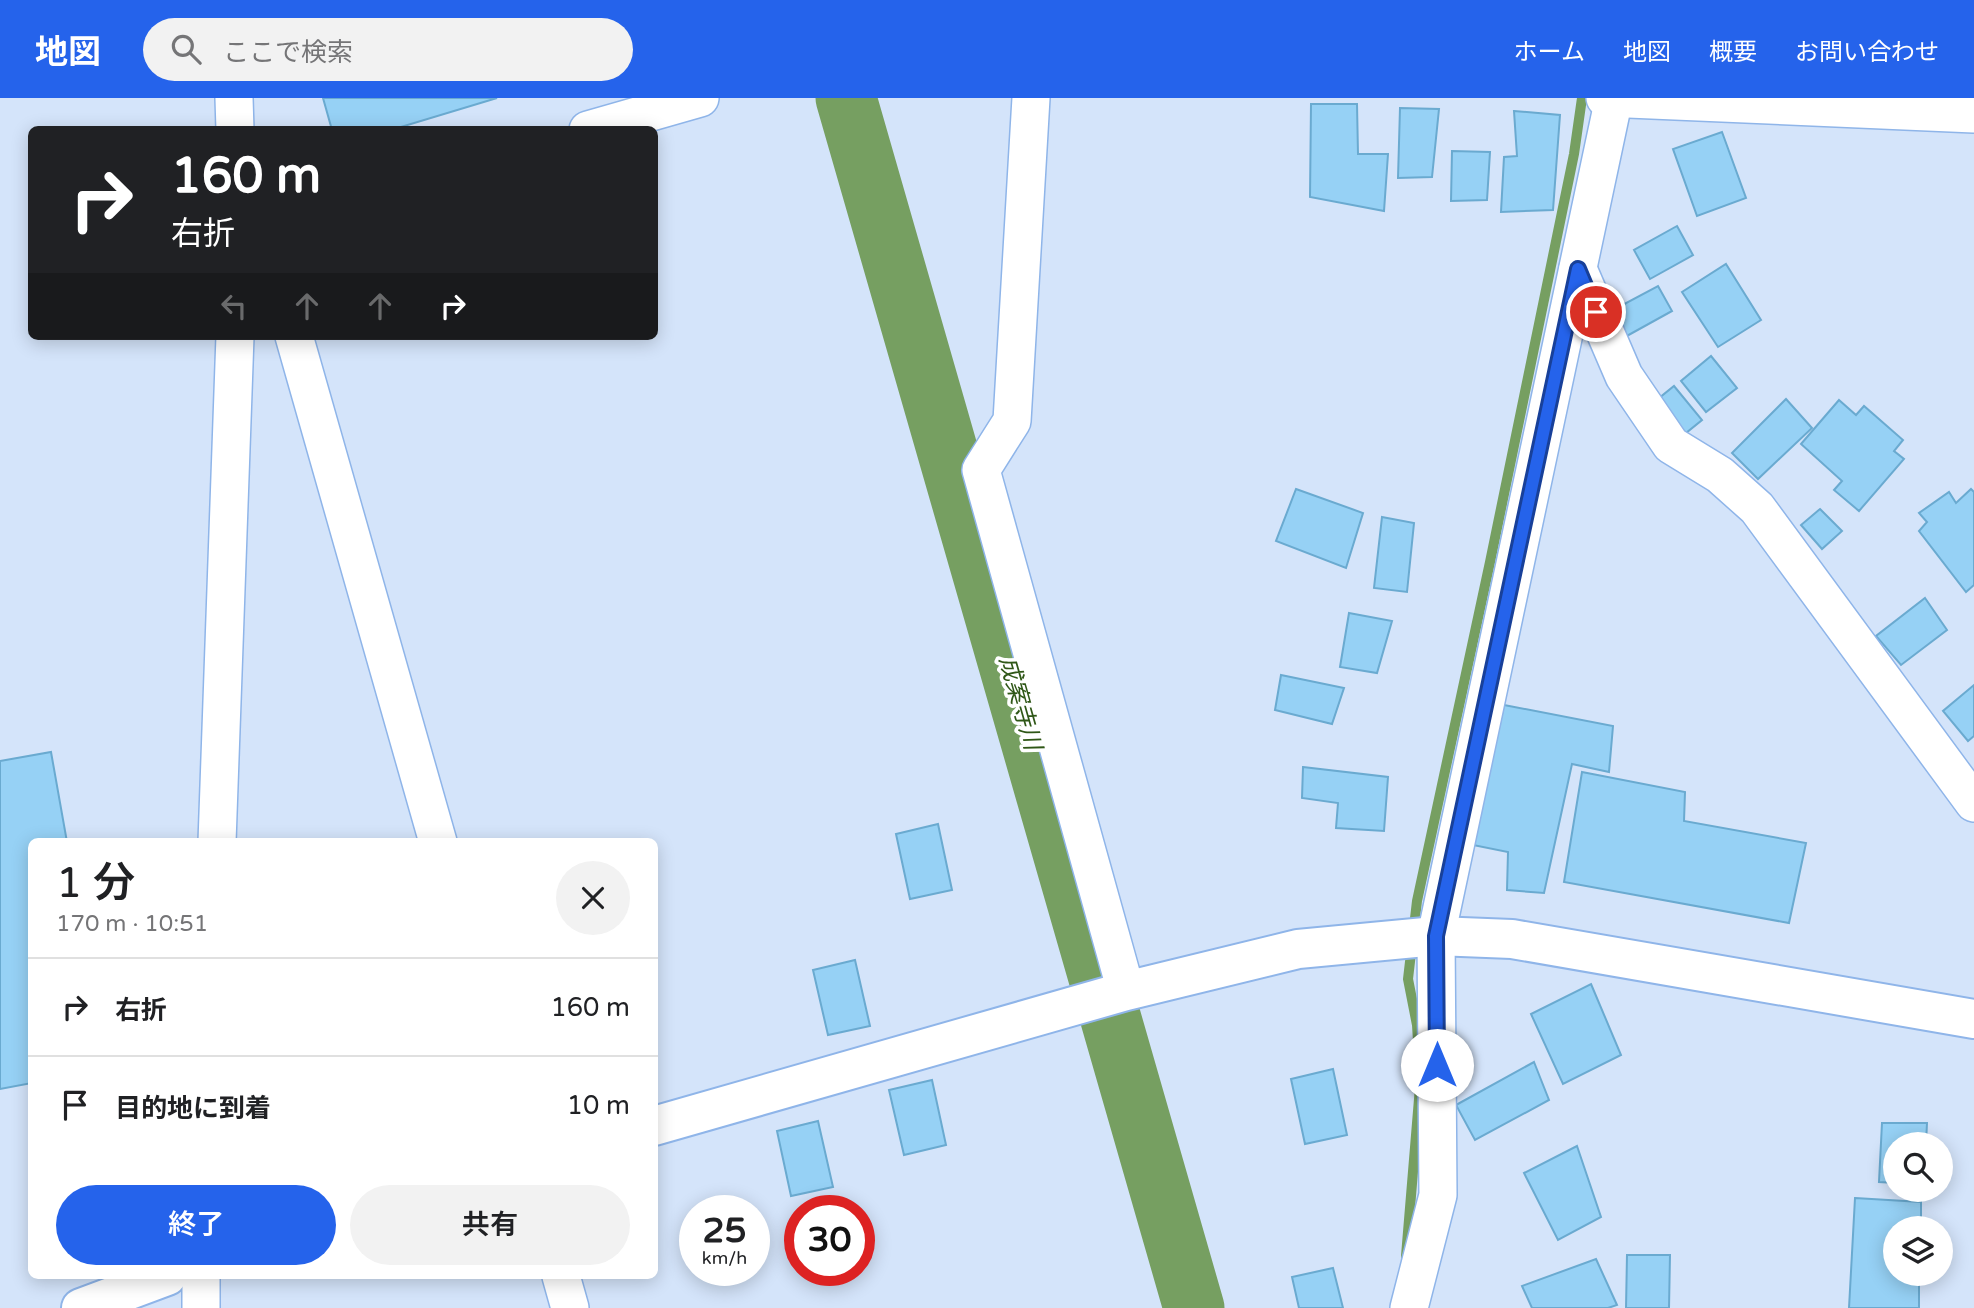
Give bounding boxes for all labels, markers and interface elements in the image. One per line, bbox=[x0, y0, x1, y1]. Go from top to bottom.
search box bbox=[143, 18, 633, 81]
icon: search bbox=[167, 30, 205, 68]
text: 地図 bbox=[35, 33, 101, 72]
text: ここで検索 bbox=[223, 37, 353, 68]
text: ホーム bbox=[1514, 38, 1585, 67]
text: 地図 bbox=[1623, 38, 1671, 67]
text: 概要 bbox=[1709, 38, 1757, 67]
text: お問い合わせ bbox=[1795, 38, 1939, 67]
text: 160 m bbox=[171, 147, 321, 206]
icon: right bbox=[56, 154, 147, 245]
text: 右折 bbox=[171, 215, 235, 253]
pin bbox=[1566, 282, 1626, 342]
icon: left bbox=[215, 287, 253, 325]
icon: ahead bbox=[288, 287, 326, 325]
icon: ahead bbox=[361, 287, 399, 325]
icon: right bbox=[434, 287, 472, 325]
icon: arrive bbox=[1577, 293, 1615, 331]
water label: 成案寺川 bbox=[993, 653, 1048, 756]
text: 1 分 bbox=[56, 858, 135, 909]
button: close bbox=[556, 861, 630, 935]
text: 170 m · 10:51 bbox=[56, 910, 208, 938]
icon: right bbox=[56, 988, 94, 1026]
text: 160 m bbox=[550, 992, 630, 1023]
text: 右折 bbox=[115, 995, 167, 1026]
position arrow bbox=[1400, 1028, 1474, 1102]
icon: arrive bbox=[56, 1086, 94, 1124]
text: 10 m bbox=[567, 1090, 630, 1121]
text: 目的地に到着 bbox=[115, 1093, 271, 1124]
map controls bbox=[1883, 1132, 1953, 1286]
button: search bbox=[1883, 1132, 1953, 1202]
button: 終了 bbox=[56, 1185, 336, 1265]
button: 共有 bbox=[350, 1185, 630, 1265]
speed limit sign: 30 bbox=[784, 1195, 875, 1286]
text: 25 bbox=[703, 1210, 746, 1252]
button: layers bbox=[1883, 1216, 1953, 1286]
text: km/h bbox=[702, 1247, 747, 1269]

